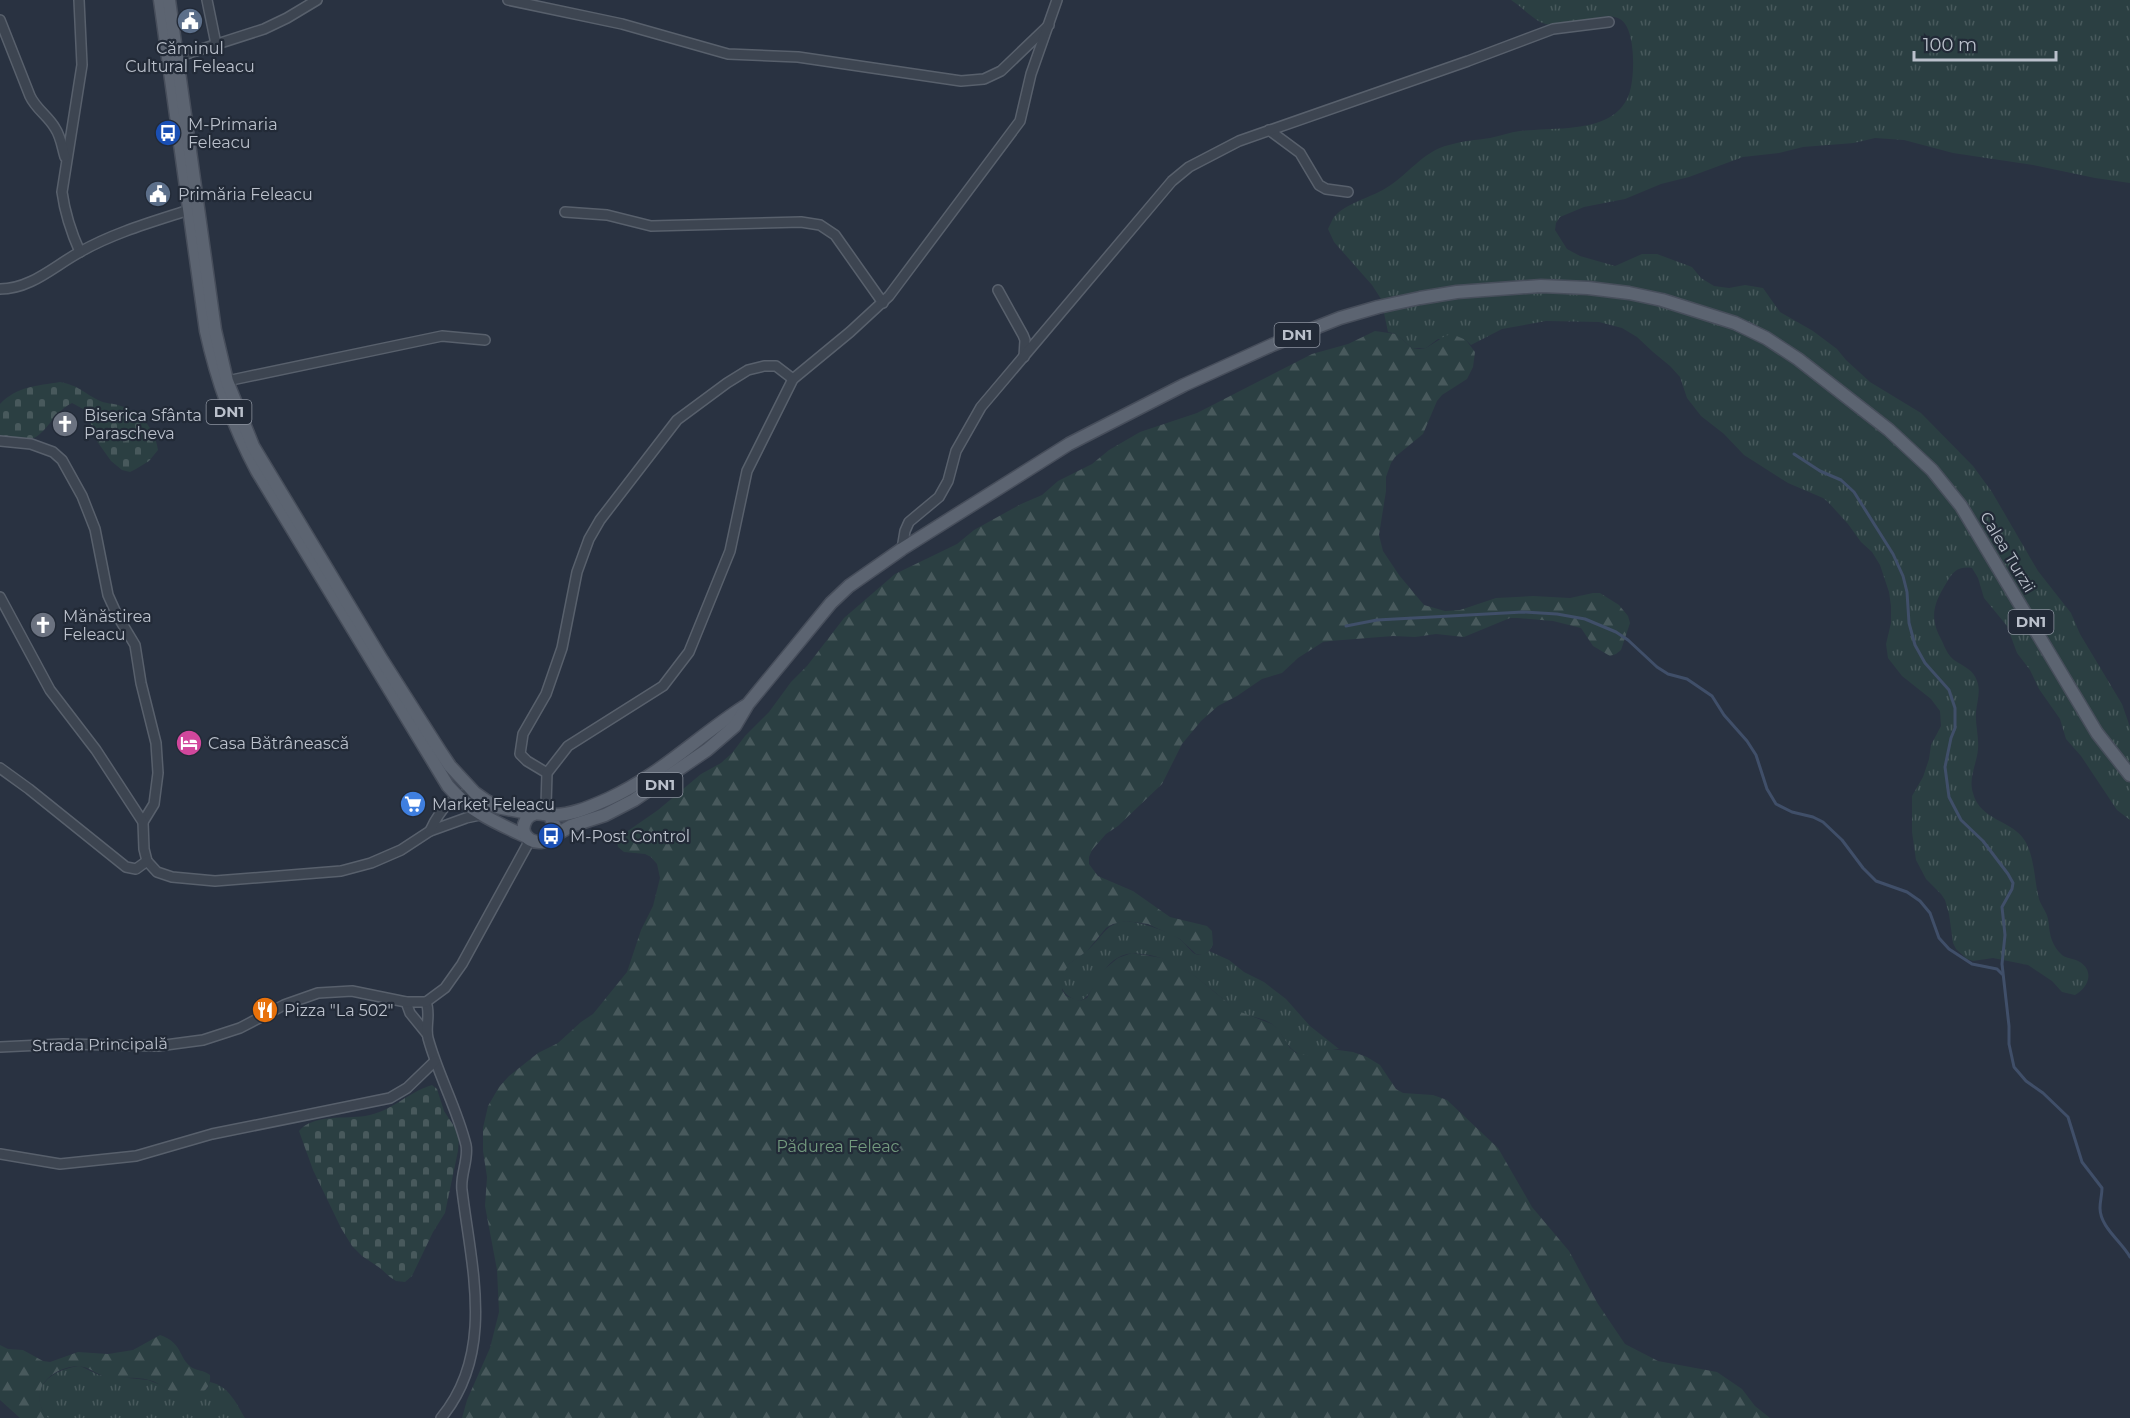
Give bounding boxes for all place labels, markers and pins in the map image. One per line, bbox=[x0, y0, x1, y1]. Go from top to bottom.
public building icon: Căminul Cultural Feleacu bbox=[175, 6, 205, 36]
place label: Căminul Cultural Feleacu bbox=[125, 39, 255, 76]
place label: M-Primaria Feleacu bbox=[188, 115, 278, 152]
bus stop icon: M-Primaria Feleacu bbox=[153, 118, 183, 148]
public building icon: Primăria Feleacu bbox=[143, 179, 173, 209]
place label: Primăria Feleacu bbox=[178, 185, 313, 204]
place label: Biserica Sfânta Parascheva bbox=[84, 406, 202, 443]
church icon: Biserica Sfânta Parascheva bbox=[50, 409, 80, 439]
place label: Mănăstirea Feleacu bbox=[63, 607, 152, 644]
church icon: Mănăstirea Feleacu bbox=[28, 610, 58, 640]
hotel icon: Casa Bătrânească bbox=[174, 728, 204, 758]
place label: Casa Bătrânească bbox=[208, 734, 349, 753]
supermarket icon: Market Feleacu bbox=[398, 789, 428, 819]
place label: Market Feleacu bbox=[432, 795, 555, 814]
bus stop icon: M-Post Control bbox=[536, 821, 566, 851]
place label: M-Post Control bbox=[570, 827, 690, 846]
restaurant icon: Pizza "La 502" bbox=[250, 995, 280, 1025]
place label: Pizza "La 502" bbox=[284, 1001, 394, 1020]

